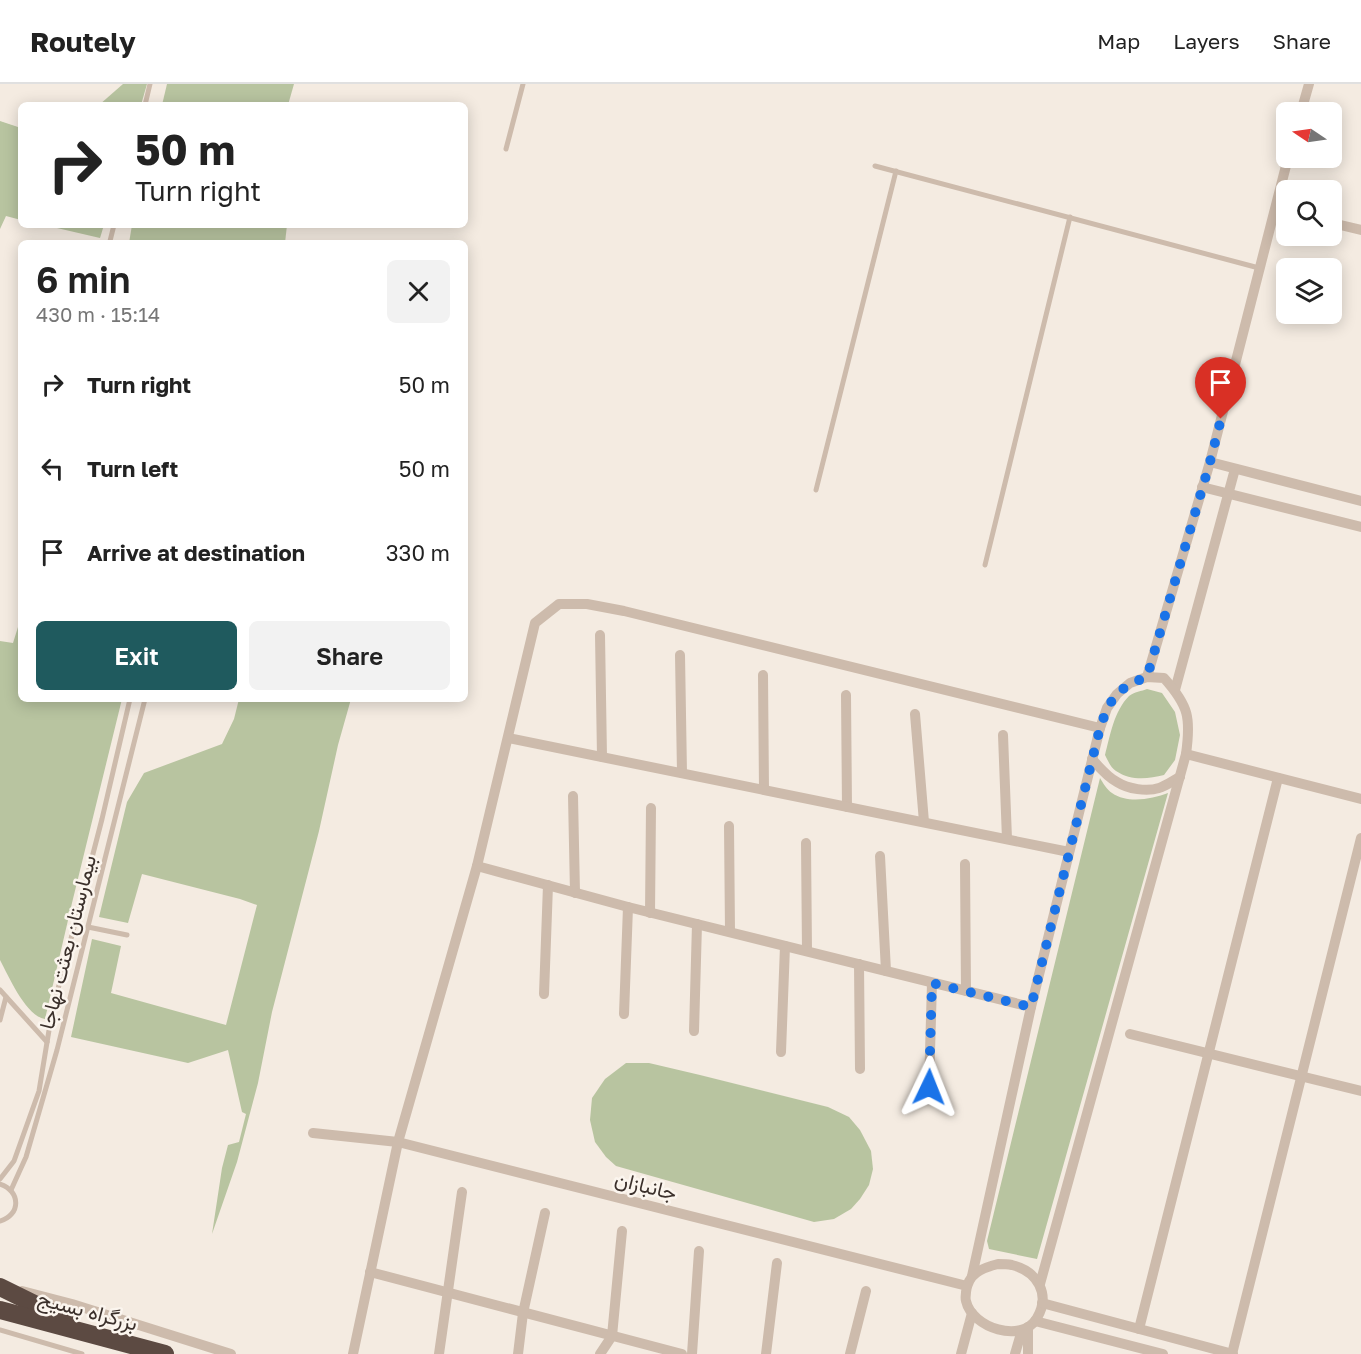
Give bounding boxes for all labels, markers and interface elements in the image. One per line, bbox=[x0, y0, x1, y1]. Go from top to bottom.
text: Routely bbox=[30, 25, 136, 58]
text: Map bbox=[1097, 28, 1140, 54]
text: Layers bbox=[1173, 28, 1240, 54]
text: Share bbox=[1273, 28, 1331, 54]
north arrow bbox=[1276, 102, 1342, 168]
map controls bbox=[1276, 102, 1342, 324]
text: 50 m bbox=[135, 124, 235, 174]
icon: right bbox=[36, 126, 114, 204]
text: Turn right bbox=[135, 175, 261, 207]
button: search bbox=[1276, 180, 1342, 246]
text: 6 min bbox=[36, 258, 131, 301]
button: layers bbox=[1276, 258, 1342, 324]
button: close bbox=[387, 260, 450, 323]
text: 430 m · 15:14 bbox=[36, 302, 160, 326]
pin bbox=[1195, 357, 1246, 419]
icon: arrive bbox=[1204, 366, 1237, 399]
icon: right bbox=[36, 368, 69, 401]
text: Turn right bbox=[87, 371, 191, 398]
text: 50 m bbox=[399, 371, 450, 398]
icon: left bbox=[36, 452, 69, 485]
text: Turn left bbox=[87, 455, 178, 482]
text: 50 m bbox=[399, 455, 450, 482]
icon: arrive bbox=[36, 536, 69, 569]
text: Arrive at destination bbox=[87, 539, 305, 566]
text: 330 m bbox=[386, 539, 450, 566]
button: Exit bbox=[36, 621, 237, 690]
button: Share bbox=[249, 621, 450, 690]
street label: بیمارستان بعثت نهاجا bbox=[33, 852, 102, 1032]
position arrow bbox=[897, 1055, 961, 1119]
street label: جانبازان bbox=[612, 1165, 680, 1206]
street label: بزرگراه بسیج bbox=[35, 1284, 141, 1338]

